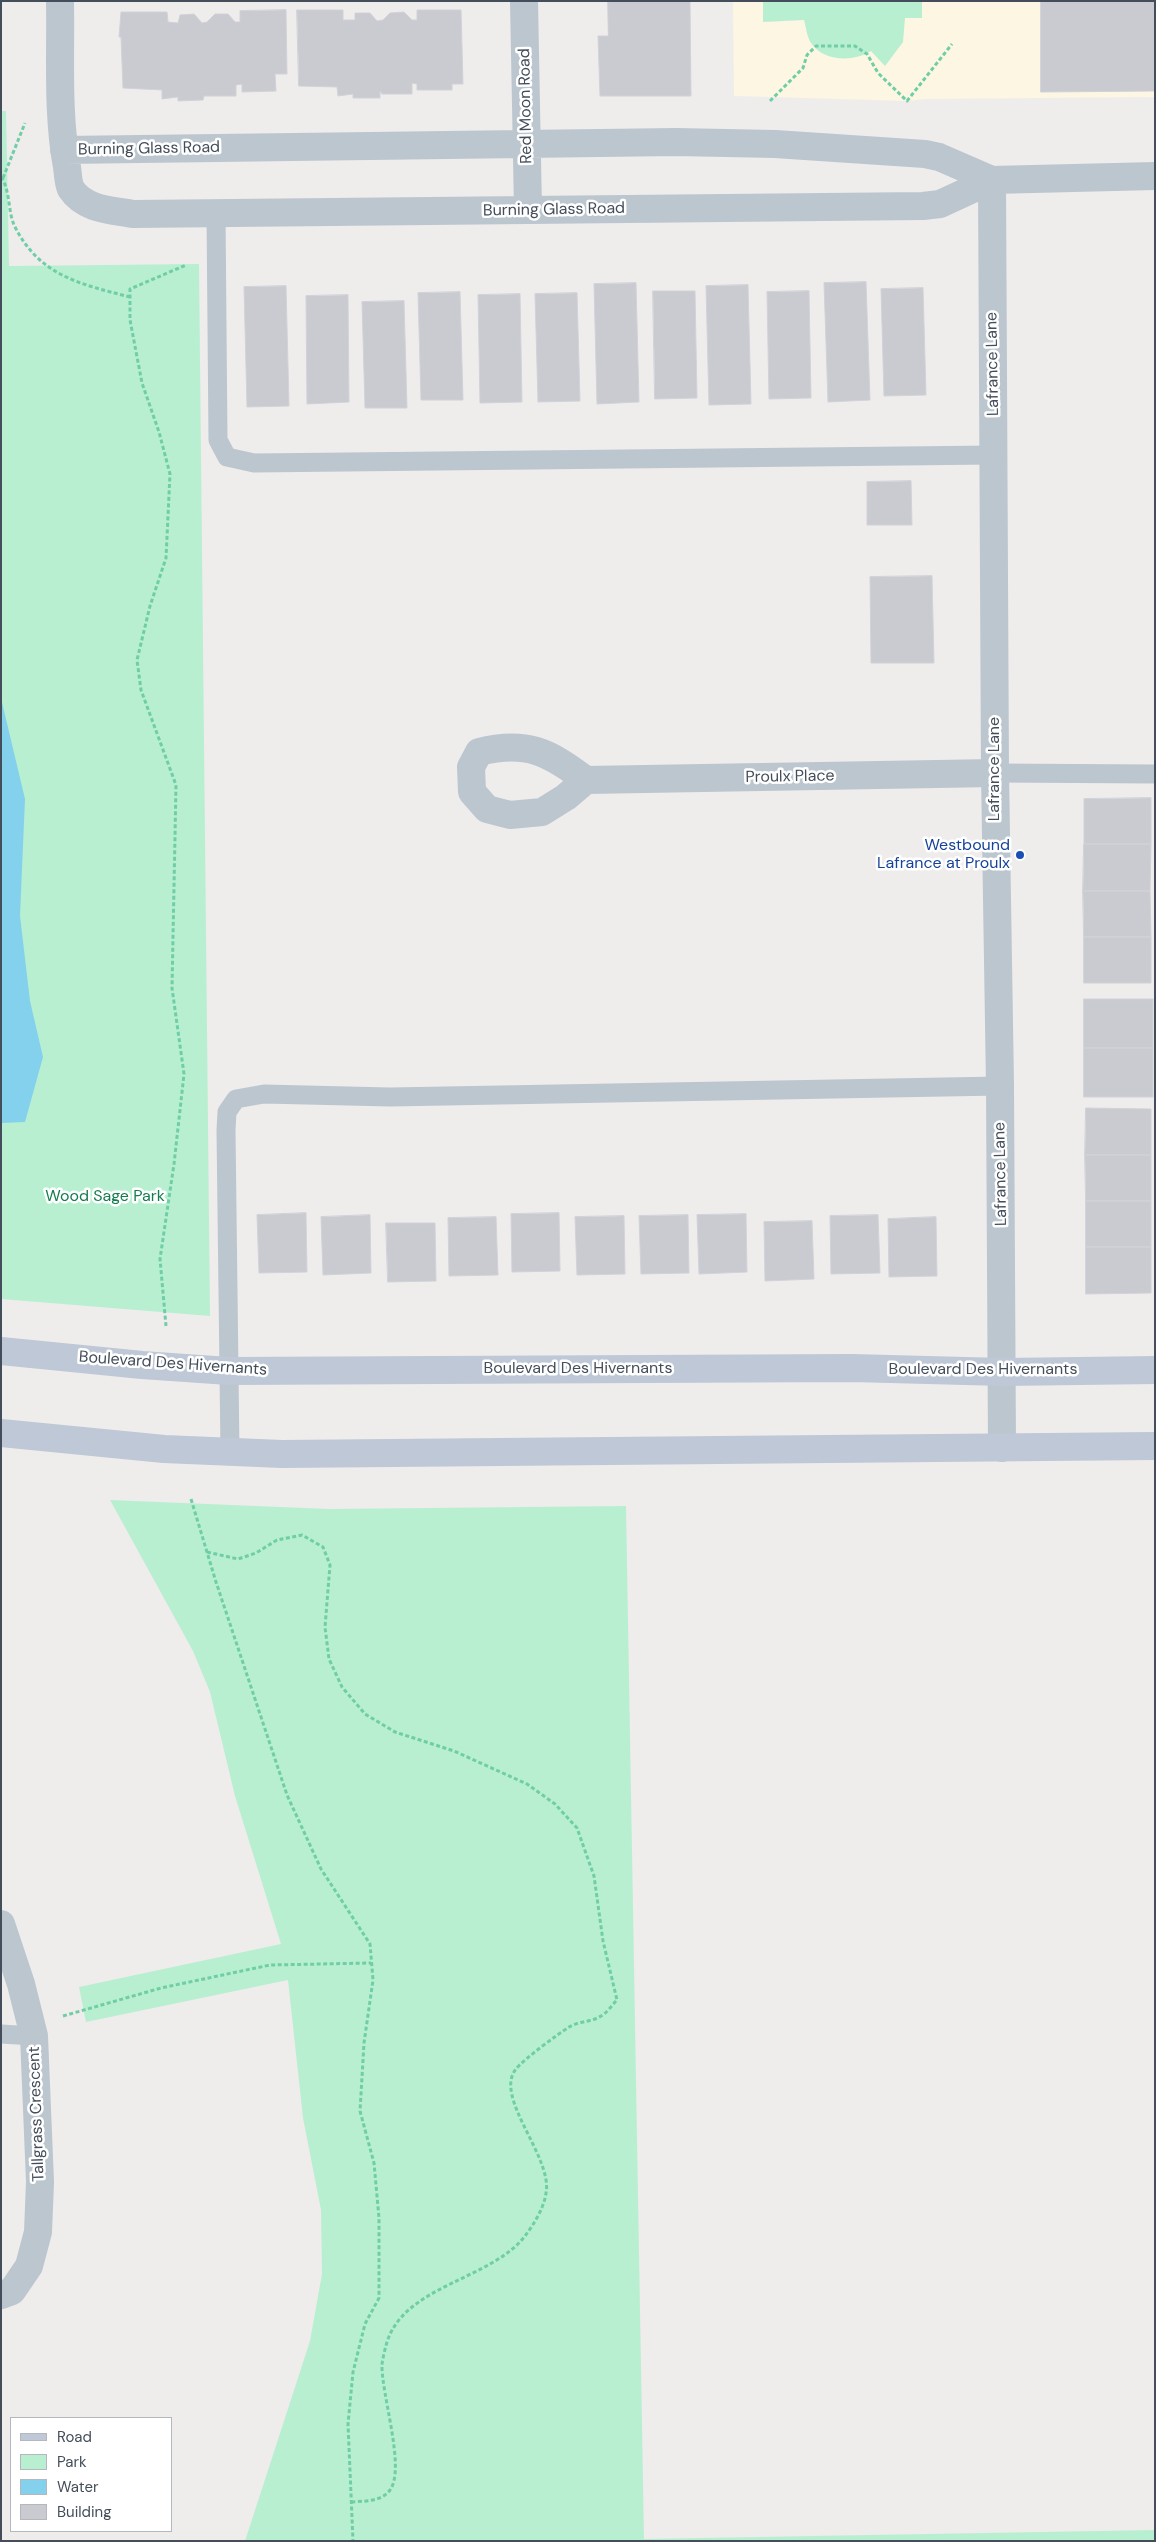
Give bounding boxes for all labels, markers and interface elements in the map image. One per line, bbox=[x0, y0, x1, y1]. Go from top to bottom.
street label: Red Moon Road bbox=[515, 48, 537, 164]
street label: Burning Glass Road bbox=[78, 138, 220, 160]
street label: Burning Glass Road bbox=[483, 199, 625, 221]
street label: Lafrance Lane bbox=[982, 312, 1004, 416]
street label: Lafrance Lane bbox=[985, 717, 1005, 821]
street label: Proulx Place bbox=[745, 767, 835, 787]
place label: Westbound Lafrance at Proulx bbox=[877, 836, 1010, 874]
marker: Westbound Lafrance at Proulx bbox=[1014, 849, 1026, 861]
street label: Lafrance Lane bbox=[990, 1122, 1012, 1226]
park label: Wood Sage Park bbox=[45, 1187, 165, 1207]
street label: Boulevard Des Hivernants bbox=[78, 1348, 268, 1380]
street label: Boulevard Des Hivernants bbox=[484, 1359, 672, 1379]
street label: Boulevard Des Hivernants bbox=[889, 1360, 1077, 1380]
street label: Tallgrass Crescent bbox=[25, 2046, 49, 2182]
legend bbox=[10, 2417, 172, 2532]
text: Road bbox=[57, 2427, 92, 2447]
text: Park bbox=[57, 2452, 87, 2472]
text: Water bbox=[57, 2477, 98, 2497]
text: Building bbox=[57, 2502, 112, 2522]

